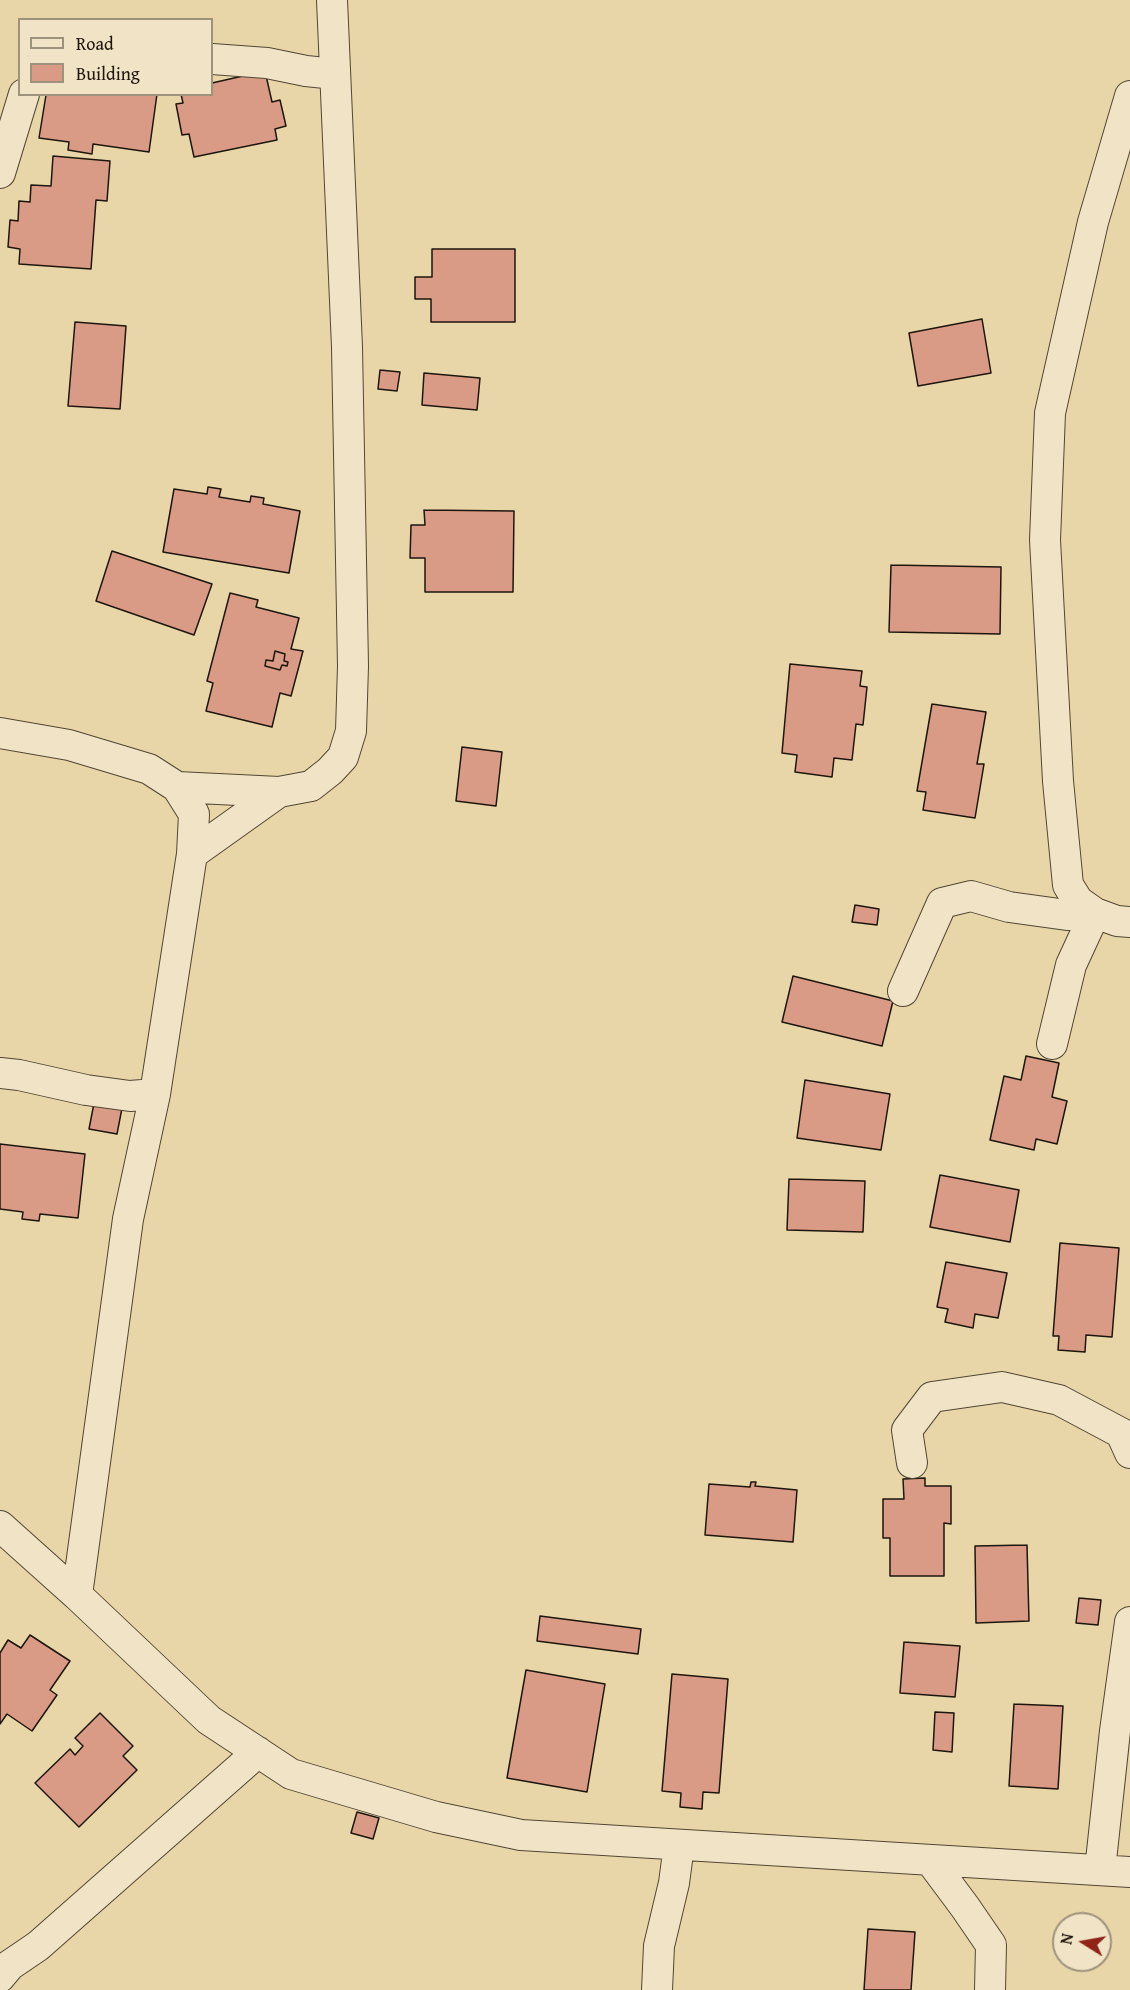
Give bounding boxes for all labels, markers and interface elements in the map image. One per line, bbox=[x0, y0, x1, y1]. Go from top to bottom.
legend bbox=[18, 18, 213, 96]
text: Road bbox=[76, 30, 114, 57]
text: Building bbox=[76, 60, 140, 87]
north arrow bbox=[1052, 1912, 1112, 1972]
text: N bbox=[1053, 1931, 1079, 1946]

